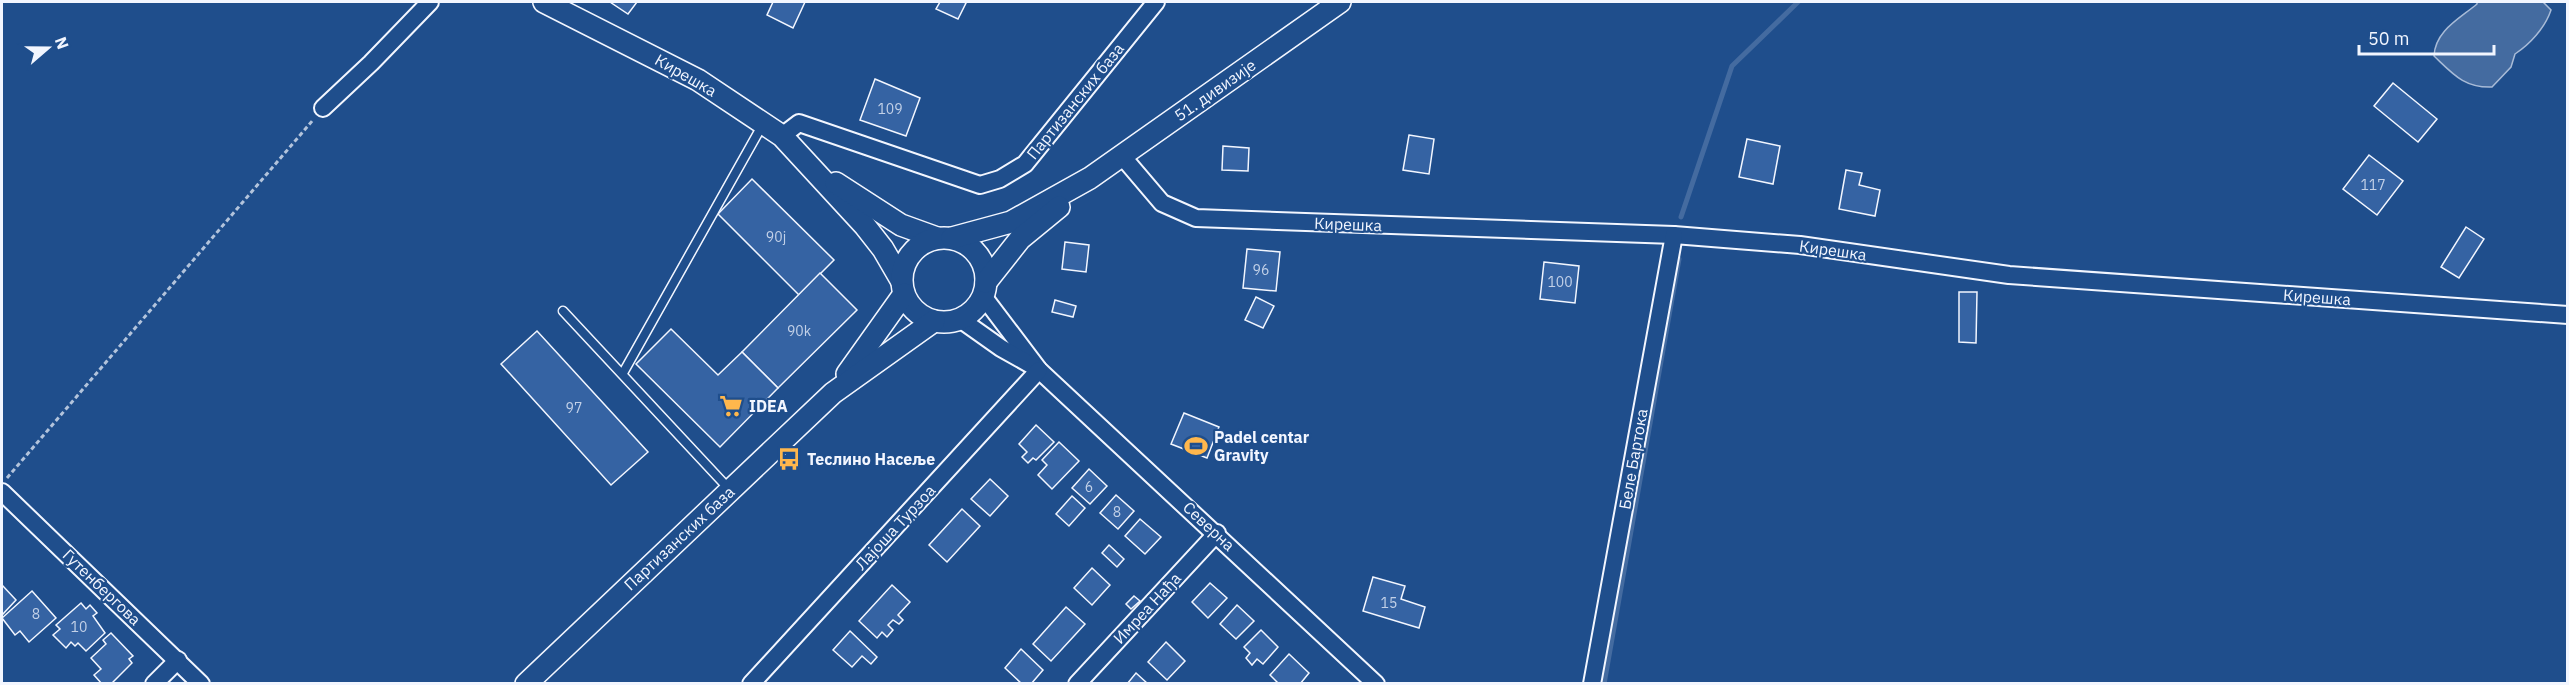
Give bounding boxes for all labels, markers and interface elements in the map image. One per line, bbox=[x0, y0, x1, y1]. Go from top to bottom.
north arrow bbox=[18, 18, 78, 78]
scale bar bbox=[2359, 18, 2494, 56]
text: 50 m bbox=[2368, 27, 2410, 50]
text: N bbox=[51, 34, 73, 52]
street label: Партизанских база bbox=[1022, 38, 1128, 163]
street label: Кирешка bbox=[652, 49, 721, 101]
street label: 51. дивизије bbox=[1170, 54, 1260, 125]
house number: 109 bbox=[877, 100, 903, 118]
house number: 117 bbox=[2360, 176, 2386, 194]
street label: Кирешка bbox=[1314, 213, 1383, 235]
house number: 90j bbox=[766, 228, 786, 246]
street label: Кирешка bbox=[1798, 235, 1868, 265]
house number: 96 bbox=[1253, 261, 1269, 279]
house number: 100 bbox=[1547, 273, 1573, 291]
street label: Кирешка bbox=[2282, 285, 2352, 309]
house number: 90k bbox=[787, 322, 812, 340]
supermarket icon: IDEA bbox=[718, 393, 744, 419]
place label: IDEA bbox=[749, 396, 788, 416]
house number: 97 bbox=[566, 399, 582, 417]
street label: Беле Бартока bbox=[1614, 407, 1652, 511]
place label: Padel centar Gravity bbox=[1214, 427, 1310, 465]
sports icon: Padel centar Gravity bbox=[1183, 433, 1209, 459]
bus stop icon: Теслино Насеље bbox=[776, 446, 802, 472]
place label: Теслино Насеље bbox=[807, 449, 935, 469]
house number: 6 bbox=[1085, 478, 1093, 496]
street label: Лајоша Турзоа bbox=[851, 480, 940, 574]
street label: Партизанских база bbox=[620, 481, 739, 594]
street label: Северна bbox=[1179, 497, 1239, 555]
house number: 8 bbox=[1113, 503, 1121, 521]
street label: Гутенбергова bbox=[59, 545, 146, 630]
street label: Имреа Нађа bbox=[1109, 568, 1185, 648]
house number: 15 bbox=[1381, 594, 1397, 612]
house number: 8 bbox=[32, 605, 40, 623]
house number: 10 bbox=[71, 618, 87, 636]

